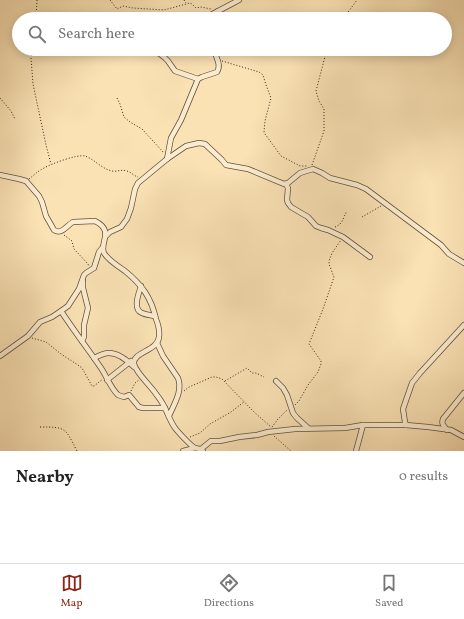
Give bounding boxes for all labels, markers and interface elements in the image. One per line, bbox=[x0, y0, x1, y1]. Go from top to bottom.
search box bbox=[12, 12, 452, 56]
icon: search bbox=[26, 23, 48, 45]
text: Search here bbox=[58, 24, 135, 45]
text: Nearby bbox=[16, 466, 74, 489]
text: 0 results bbox=[399, 468, 448, 486]
tab: Map bbox=[61, 572, 83, 611]
tab: Directions bbox=[204, 572, 254, 611]
tab: Saved bbox=[375, 572, 403, 611]

